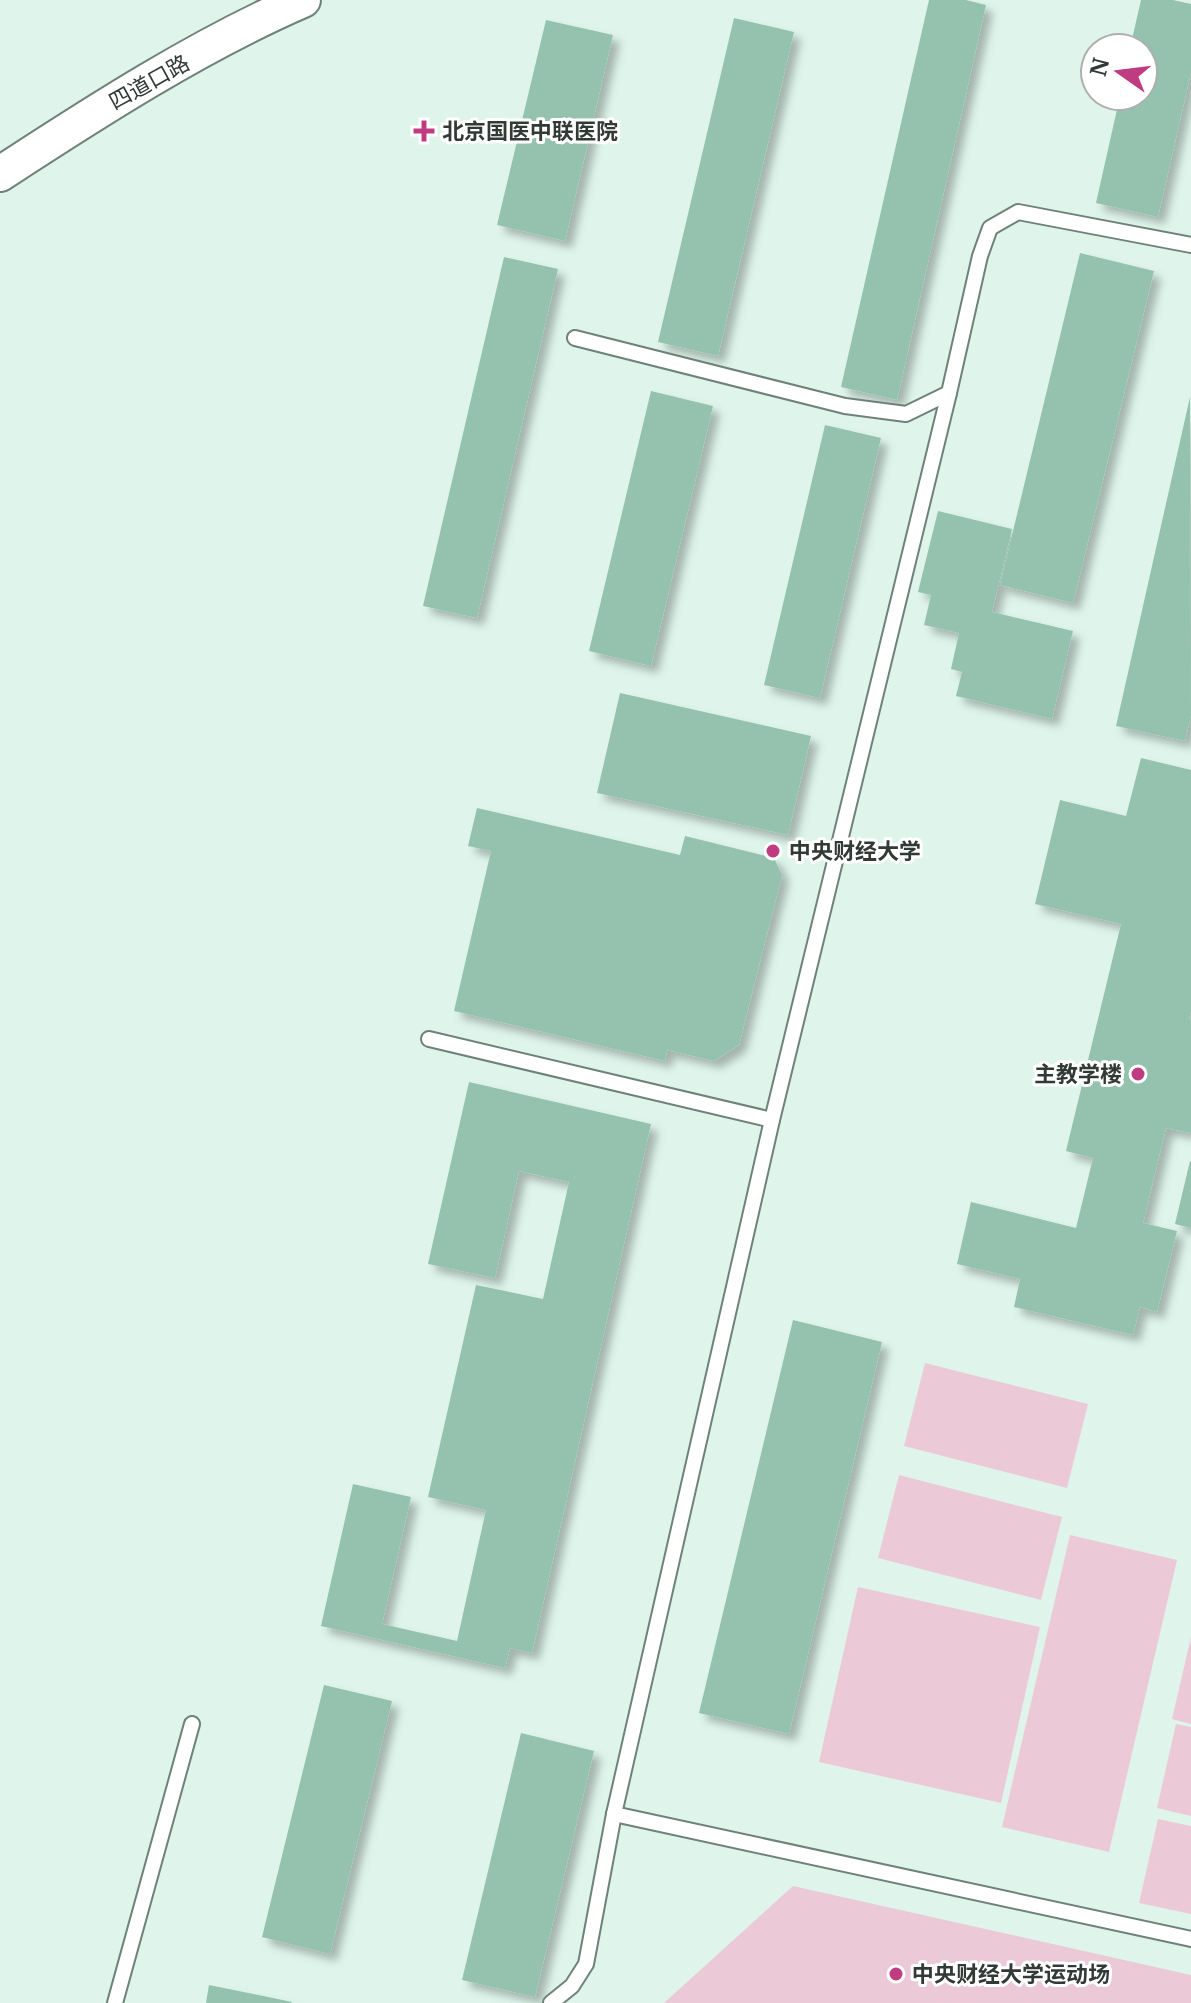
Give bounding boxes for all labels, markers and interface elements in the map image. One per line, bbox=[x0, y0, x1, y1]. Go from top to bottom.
north arrow bbox=[1079, 32, 1159, 112]
street label: 四道口路 bbox=[104, 48, 194, 116]
text: N bbox=[1084, 55, 1115, 79]
place label: 北京国医中联医院 bbox=[442, 117, 618, 145]
marker: 北京国医中联医院 bbox=[413, 120, 435, 142]
place label: 中央财经大学 bbox=[789, 837, 921, 865]
marker: 中央财经大学 bbox=[764, 842, 782, 860]
place label: 主教学楼 bbox=[1034, 1060, 1122, 1088]
marker: 主教学楼 bbox=[1129, 1065, 1147, 1083]
place label: 中央财经大学运动场 bbox=[912, 1960, 1110, 1988]
marker: 中央财经大学运动场 bbox=[887, 1965, 905, 1983]

